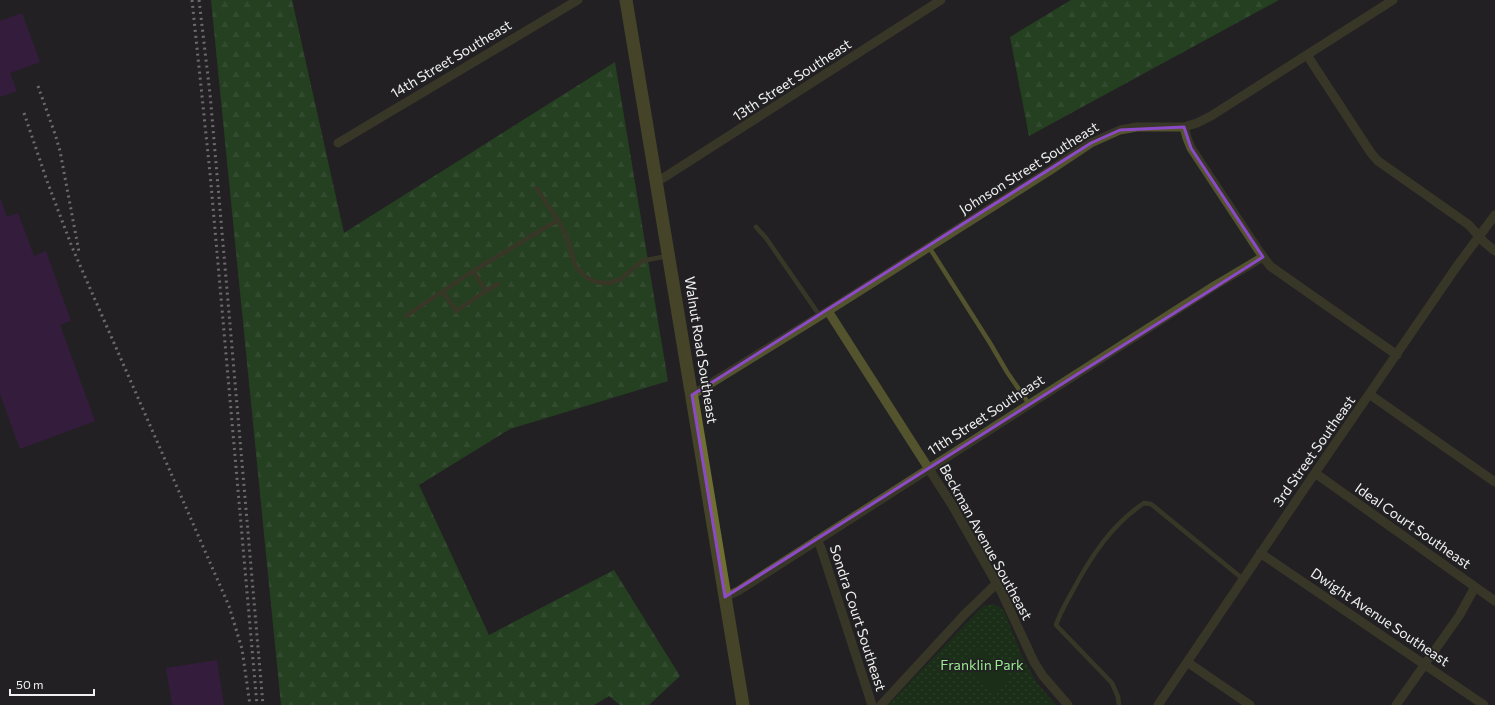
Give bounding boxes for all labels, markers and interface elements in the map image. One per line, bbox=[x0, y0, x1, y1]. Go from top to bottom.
street label: 14th Street Southeast bbox=[387, 16, 514, 101]
street label: 13th Street Southeast bbox=[729, 35, 854, 124]
street label: Johnson Street Southeast bbox=[956, 118, 1102, 217]
street label: Walnut Road Southeast bbox=[681, 275, 722, 425]
street label: 11th Street Southeast bbox=[924, 370, 1047, 459]
street label: 3rd Street Southeast bbox=[1269, 392, 1358, 509]
street label: Beckman Avenue Southeast bbox=[936, 461, 1037, 623]
street label: Ideal Court Southeast bbox=[1352, 479, 1475, 572]
street label: Sondra Court Southeast bbox=[827, 543, 890, 693]
street label: Dwight Avenue Southeast bbox=[1308, 564, 1453, 669]
park label: Franklin Park bbox=[940, 656, 1024, 673]
scale bar bbox=[10, 671, 94, 697]
text: 50 m bbox=[16, 677, 44, 691]

